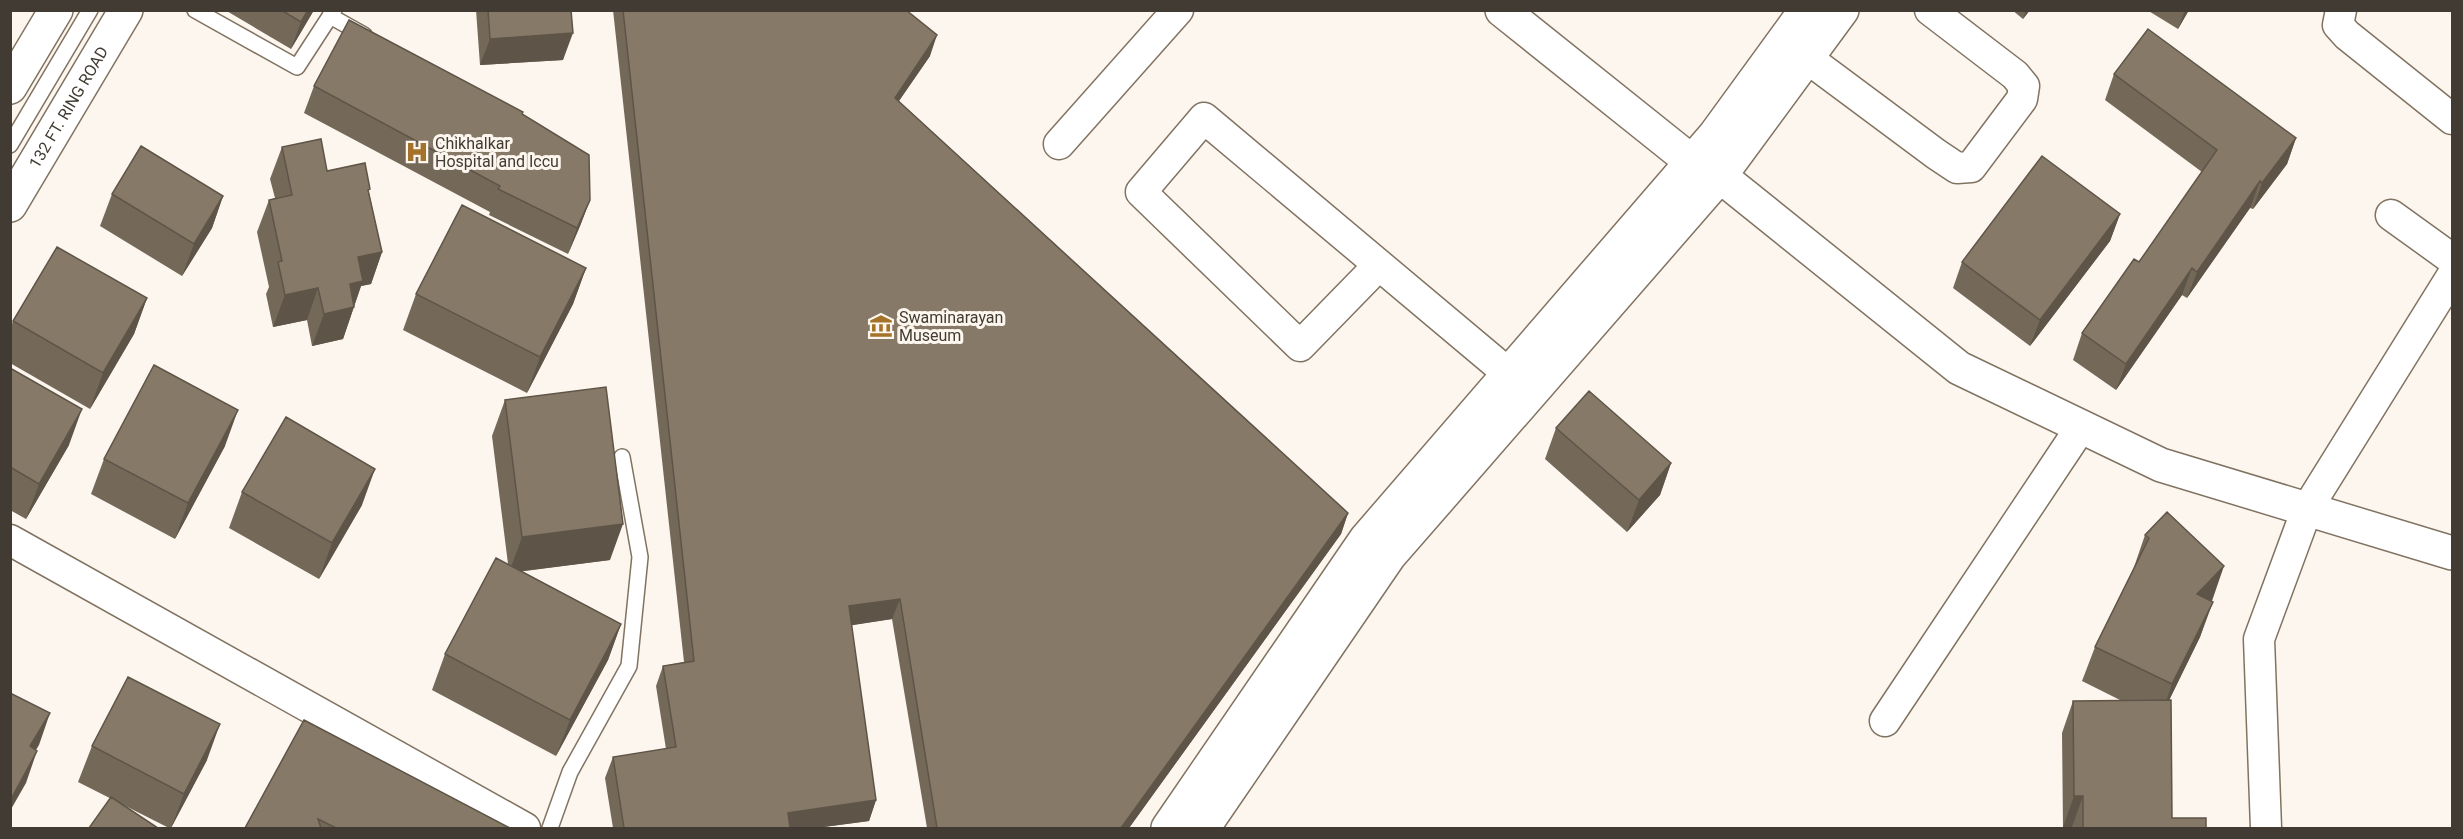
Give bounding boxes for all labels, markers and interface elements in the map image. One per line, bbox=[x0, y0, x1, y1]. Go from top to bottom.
street label: 132 FT. RING ROAD bbox=[25, 43, 112, 171]
place label: Chikhalkar Hospital and Iccu bbox=[435, 134, 559, 171]
hospital icon: Chikhalkar Hospital and Iccu bbox=[404, 139, 430, 165]
place label: Swaminarayan Museum bbox=[899, 308, 1003, 345]
museum icon: Swaminarayan Museum bbox=[868, 313, 894, 339]

